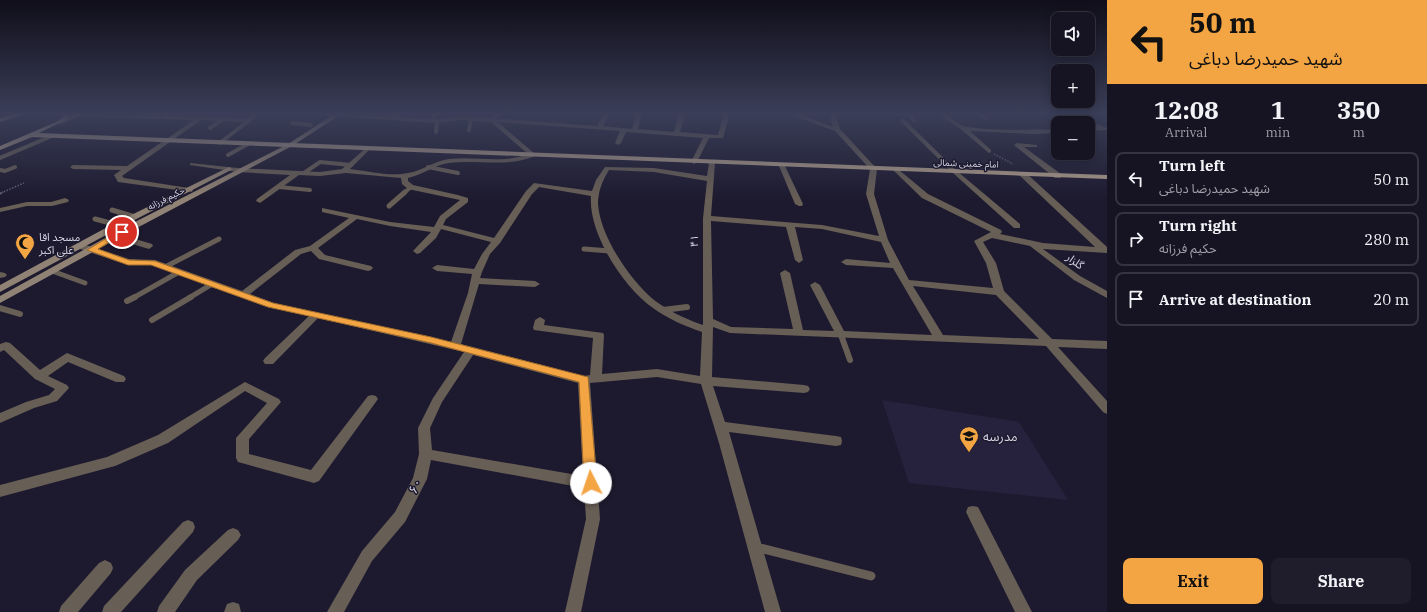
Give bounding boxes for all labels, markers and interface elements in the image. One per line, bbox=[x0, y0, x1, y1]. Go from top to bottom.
text: 50 m bbox=[1189, 4, 1256, 41]
map controls bbox=[1051, 12, 1095, 160]
button: sound bbox=[1051, 12, 1095, 56]
icon: left bbox=[1123, 16, 1175, 68]
text: شهید حمیدرضا دباغی bbox=[1189, 47, 1343, 70]
button: + bbox=[1051, 64, 1095, 108]
text: 12:08 bbox=[1154, 94, 1219, 126]
text: 1 bbox=[1271, 94, 1285, 126]
text: 350 bbox=[1337, 94, 1380, 126]
button: − bbox=[1051, 116, 1095, 160]
text: Arrival bbox=[1165, 124, 1207, 141]
text: min bbox=[1265, 124, 1290, 141]
text: m bbox=[1352, 124, 1365, 141]
street label: امام خمینی شمالی bbox=[933, 156, 999, 172]
text: Turn left bbox=[1159, 156, 1225, 175]
icon: left bbox=[1125, 168, 1147, 190]
text: 50 m bbox=[1373, 170, 1409, 189]
text: شهید حمیدرضا دباغی bbox=[1159, 180, 1270, 197]
street label: حکیم فرزانه bbox=[146, 184, 187, 214]
pin bbox=[105, 215, 139, 249]
text: Turn right bbox=[1159, 216, 1237, 235]
icon: arrive bbox=[111, 221, 133, 243]
icon: right bbox=[1125, 228, 1147, 250]
place label: مسجد اقا علی اکبر bbox=[38, 230, 80, 257]
text: 280 m bbox=[1364, 230, 1409, 249]
mosque icon: مسجد اقا علی اکبر bbox=[14, 232, 36, 260]
street label: ۴۱ bbox=[687, 235, 701, 247]
text: حکیم فرزانه bbox=[1159, 240, 1217, 257]
street label: گلزار bbox=[1063, 249, 1087, 272]
icon: arrive bbox=[1125, 288, 1147, 310]
text: Arrive at destination bbox=[1159, 290, 1311, 309]
text: 20 m bbox=[1373, 290, 1409, 309]
school or university icon: مدرسه bbox=[958, 425, 980, 453]
place label: مدرسه bbox=[983, 428, 1018, 445]
position arrow bbox=[570, 462, 612, 504]
street label: ۶۰ bbox=[404, 476, 426, 496]
button: Exit bbox=[1123, 558, 1263, 604]
button: Share bbox=[1271, 558, 1411, 604]

